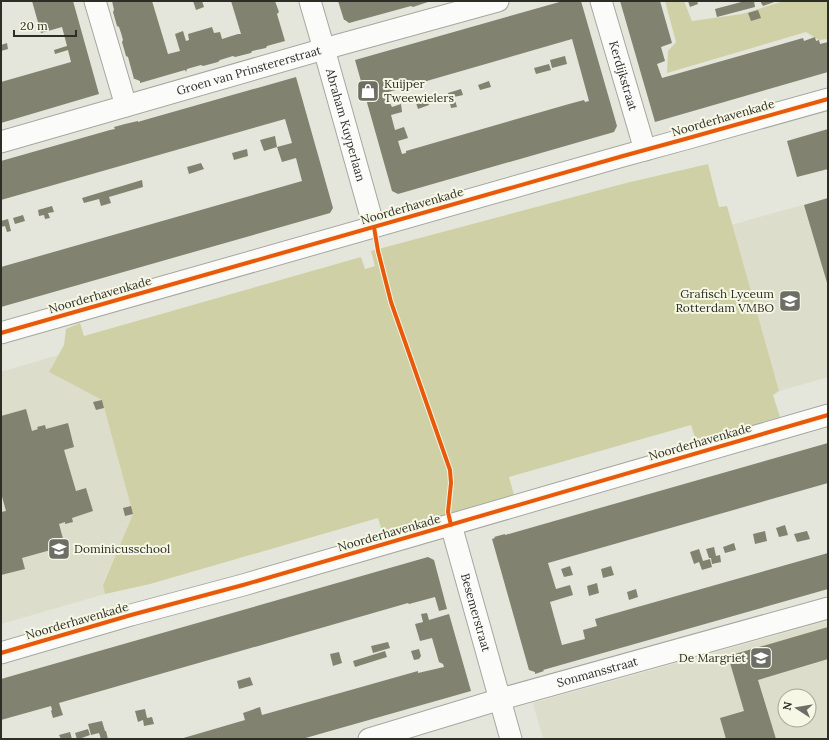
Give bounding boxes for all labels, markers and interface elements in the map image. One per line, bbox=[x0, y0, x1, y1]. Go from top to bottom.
scale bar bbox=[14, 12, 76, 38]
text: 20 m bbox=[20, 18, 48, 33]
street label: Kerdijkstraat bbox=[606, 39, 641, 113]
street label: Groen van Prinstererstraat bbox=[175, 42, 323, 98]
street label: Abraham Kuyperlaan bbox=[323, 66, 369, 183]
place label: Kuijper Tweewielers bbox=[384, 76, 455, 105]
shop icon: Kuijper Tweewielers bbox=[355, 78, 381, 104]
street label: Noorderhavenkade bbox=[670, 96, 777, 139]
street label: Noorderhavenkade bbox=[359, 184, 466, 227]
street label: Noorderhavenkade bbox=[47, 273, 154, 316]
place label: Grafisch Lyceum Rotterdam VMBO bbox=[675, 286, 774, 315]
school or university icon: Grafisch Lyceum Rotterdam VMBO bbox=[777, 288, 803, 314]
street label: Noorderhavenkade bbox=[647, 420, 754, 463]
street label: Noorderhavenkade bbox=[336, 511, 443, 554]
school or university icon: Dominicusschool bbox=[46, 536, 72, 562]
place label: Dominicusschool bbox=[74, 541, 170, 556]
street label: Besemerstraat bbox=[458, 572, 494, 654]
street label: Noorderhavenkade bbox=[24, 599, 131, 642]
school or university icon: De Margriet bbox=[748, 645, 774, 671]
place label: De Margriet bbox=[679, 650, 746, 665]
street label: Sonmansstraat bbox=[555, 653, 640, 690]
north arrow bbox=[777, 688, 817, 728]
text: N bbox=[779, 700, 795, 712]

